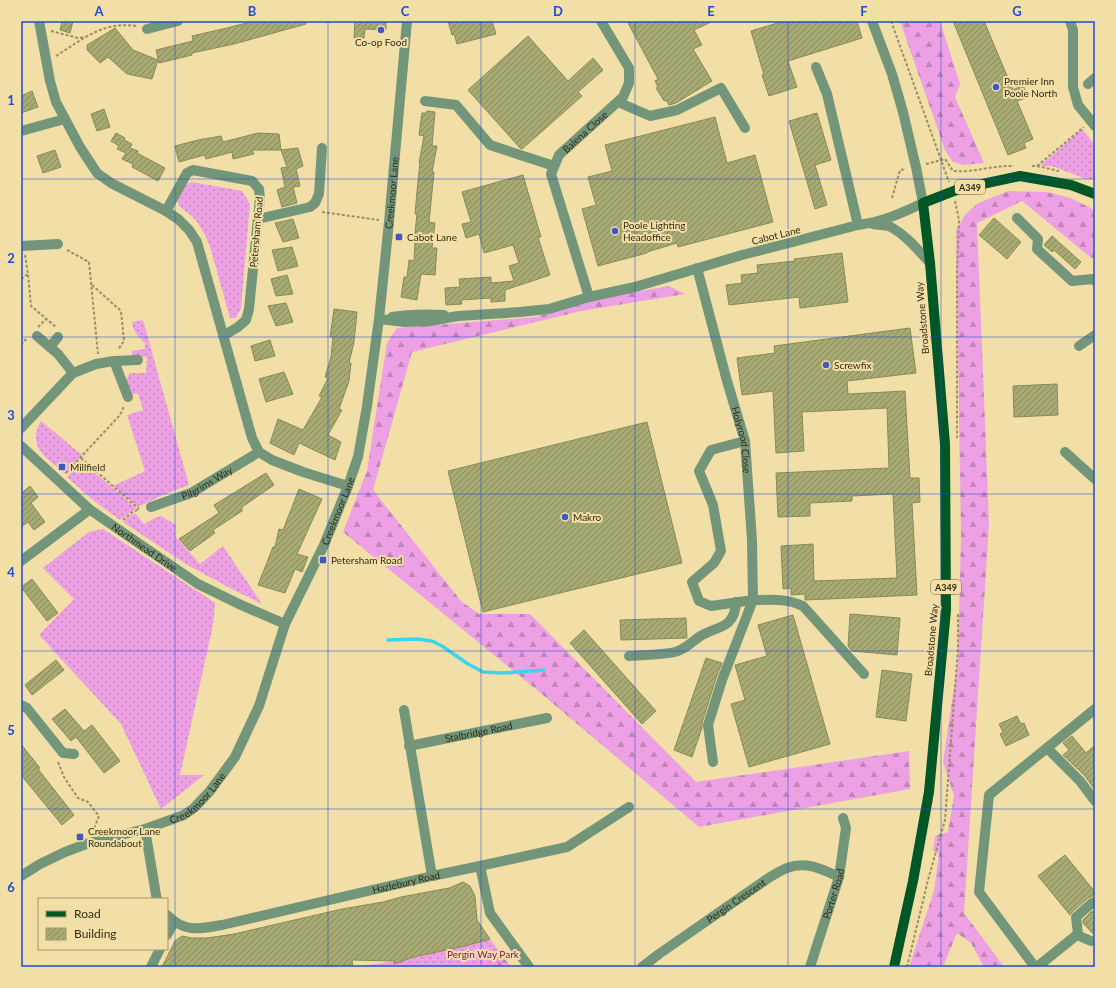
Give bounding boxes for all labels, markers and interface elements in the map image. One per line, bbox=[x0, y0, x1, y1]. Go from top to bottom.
text: A bbox=[93, 3, 104, 19]
text: B bbox=[248, 3, 257, 19]
text: C bbox=[401, 3, 410, 19]
text: D bbox=[553, 3, 563, 19]
text: E bbox=[707, 3, 715, 19]
text: F bbox=[860, 3, 868, 19]
text: G bbox=[1012, 3, 1022, 19]
marker: Co-op Food bbox=[376, 25, 386, 35]
place label: Co-op Food bbox=[355, 36, 407, 48]
place label: Premier Inn Poole North bbox=[1004, 75, 1057, 99]
marker: Premier Inn Poole North bbox=[991, 82, 1001, 92]
text: 1 bbox=[7, 92, 15, 108]
street label: Balena Close bbox=[560, 108, 610, 155]
street label: Creekmoor Lane bbox=[382, 156, 401, 229]
road number: A349 bbox=[955, 180, 985, 194]
street label: Petersham Road bbox=[247, 196, 265, 268]
place label: Poole Lighting Headoffice bbox=[623, 219, 685, 243]
street label: Cabot Lane bbox=[750, 223, 802, 247]
marker: Poole Lighting Headoffice bbox=[610, 226, 620, 236]
place label: Cabot Lane bbox=[407, 231, 457, 243]
marker: Cabot Lane bbox=[394, 232, 404, 242]
text: 2 bbox=[7, 250, 15, 266]
street label: Broadstone Way bbox=[913, 280, 931, 355]
place label: Screwfix bbox=[834, 359, 871, 371]
marker: Screwfix bbox=[821, 360, 831, 370]
street label: Holyrood Close bbox=[729, 405, 753, 474]
text: 3 bbox=[7, 407, 15, 423]
place label: Millfield bbox=[70, 461, 105, 473]
marker: Millfield bbox=[57, 462, 67, 472]
street label: Pilgrims Way bbox=[180, 463, 235, 502]
street label: Creekmoor Lane bbox=[319, 475, 357, 547]
place label: Makro bbox=[573, 511, 602, 523]
marker: Makro bbox=[560, 512, 570, 522]
street label: Northmead Drive bbox=[109, 521, 179, 574]
place label: Petersham Road bbox=[331, 554, 402, 566]
marker: Petersham Road bbox=[318, 555, 328, 565]
text: 4 bbox=[7, 564, 15, 580]
road number: A349 bbox=[931, 580, 961, 594]
street label: Broadstone Way bbox=[922, 602, 940, 677]
street label: Stalbridge Road bbox=[444, 719, 513, 745]
text: 5 bbox=[7, 722, 15, 738]
street label: Creekmoor Lane bbox=[168, 770, 228, 826]
place label: Creekmoor Lane Roundabout bbox=[88, 825, 160, 849]
marker: Creekmoor Lane Roundabout bbox=[75, 832, 85, 842]
street label: Porter Road bbox=[820, 868, 846, 920]
street label: Hazlebury Road bbox=[371, 869, 441, 896]
street label: Pergin Crescent bbox=[704, 876, 768, 925]
text: 6 bbox=[7, 879, 15, 895]
legend bbox=[38, 898, 168, 950]
text: Road bbox=[74, 906, 101, 921]
text: Building bbox=[74, 926, 117, 941]
park label: Pergin Way Park bbox=[447, 948, 520, 960]

